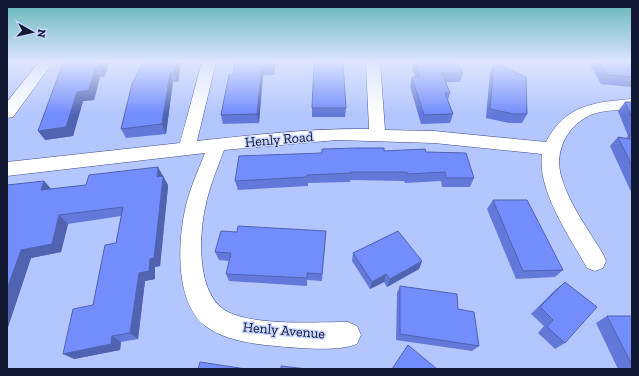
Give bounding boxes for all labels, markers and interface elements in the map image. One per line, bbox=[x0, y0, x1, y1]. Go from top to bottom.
north arrow bbox=[12, 12, 52, 52]
text: N bbox=[34, 28, 48, 39]
street label: Henly Road bbox=[244, 128, 314, 151]
street label: Henly Avenue bbox=[242, 318, 326, 343]

